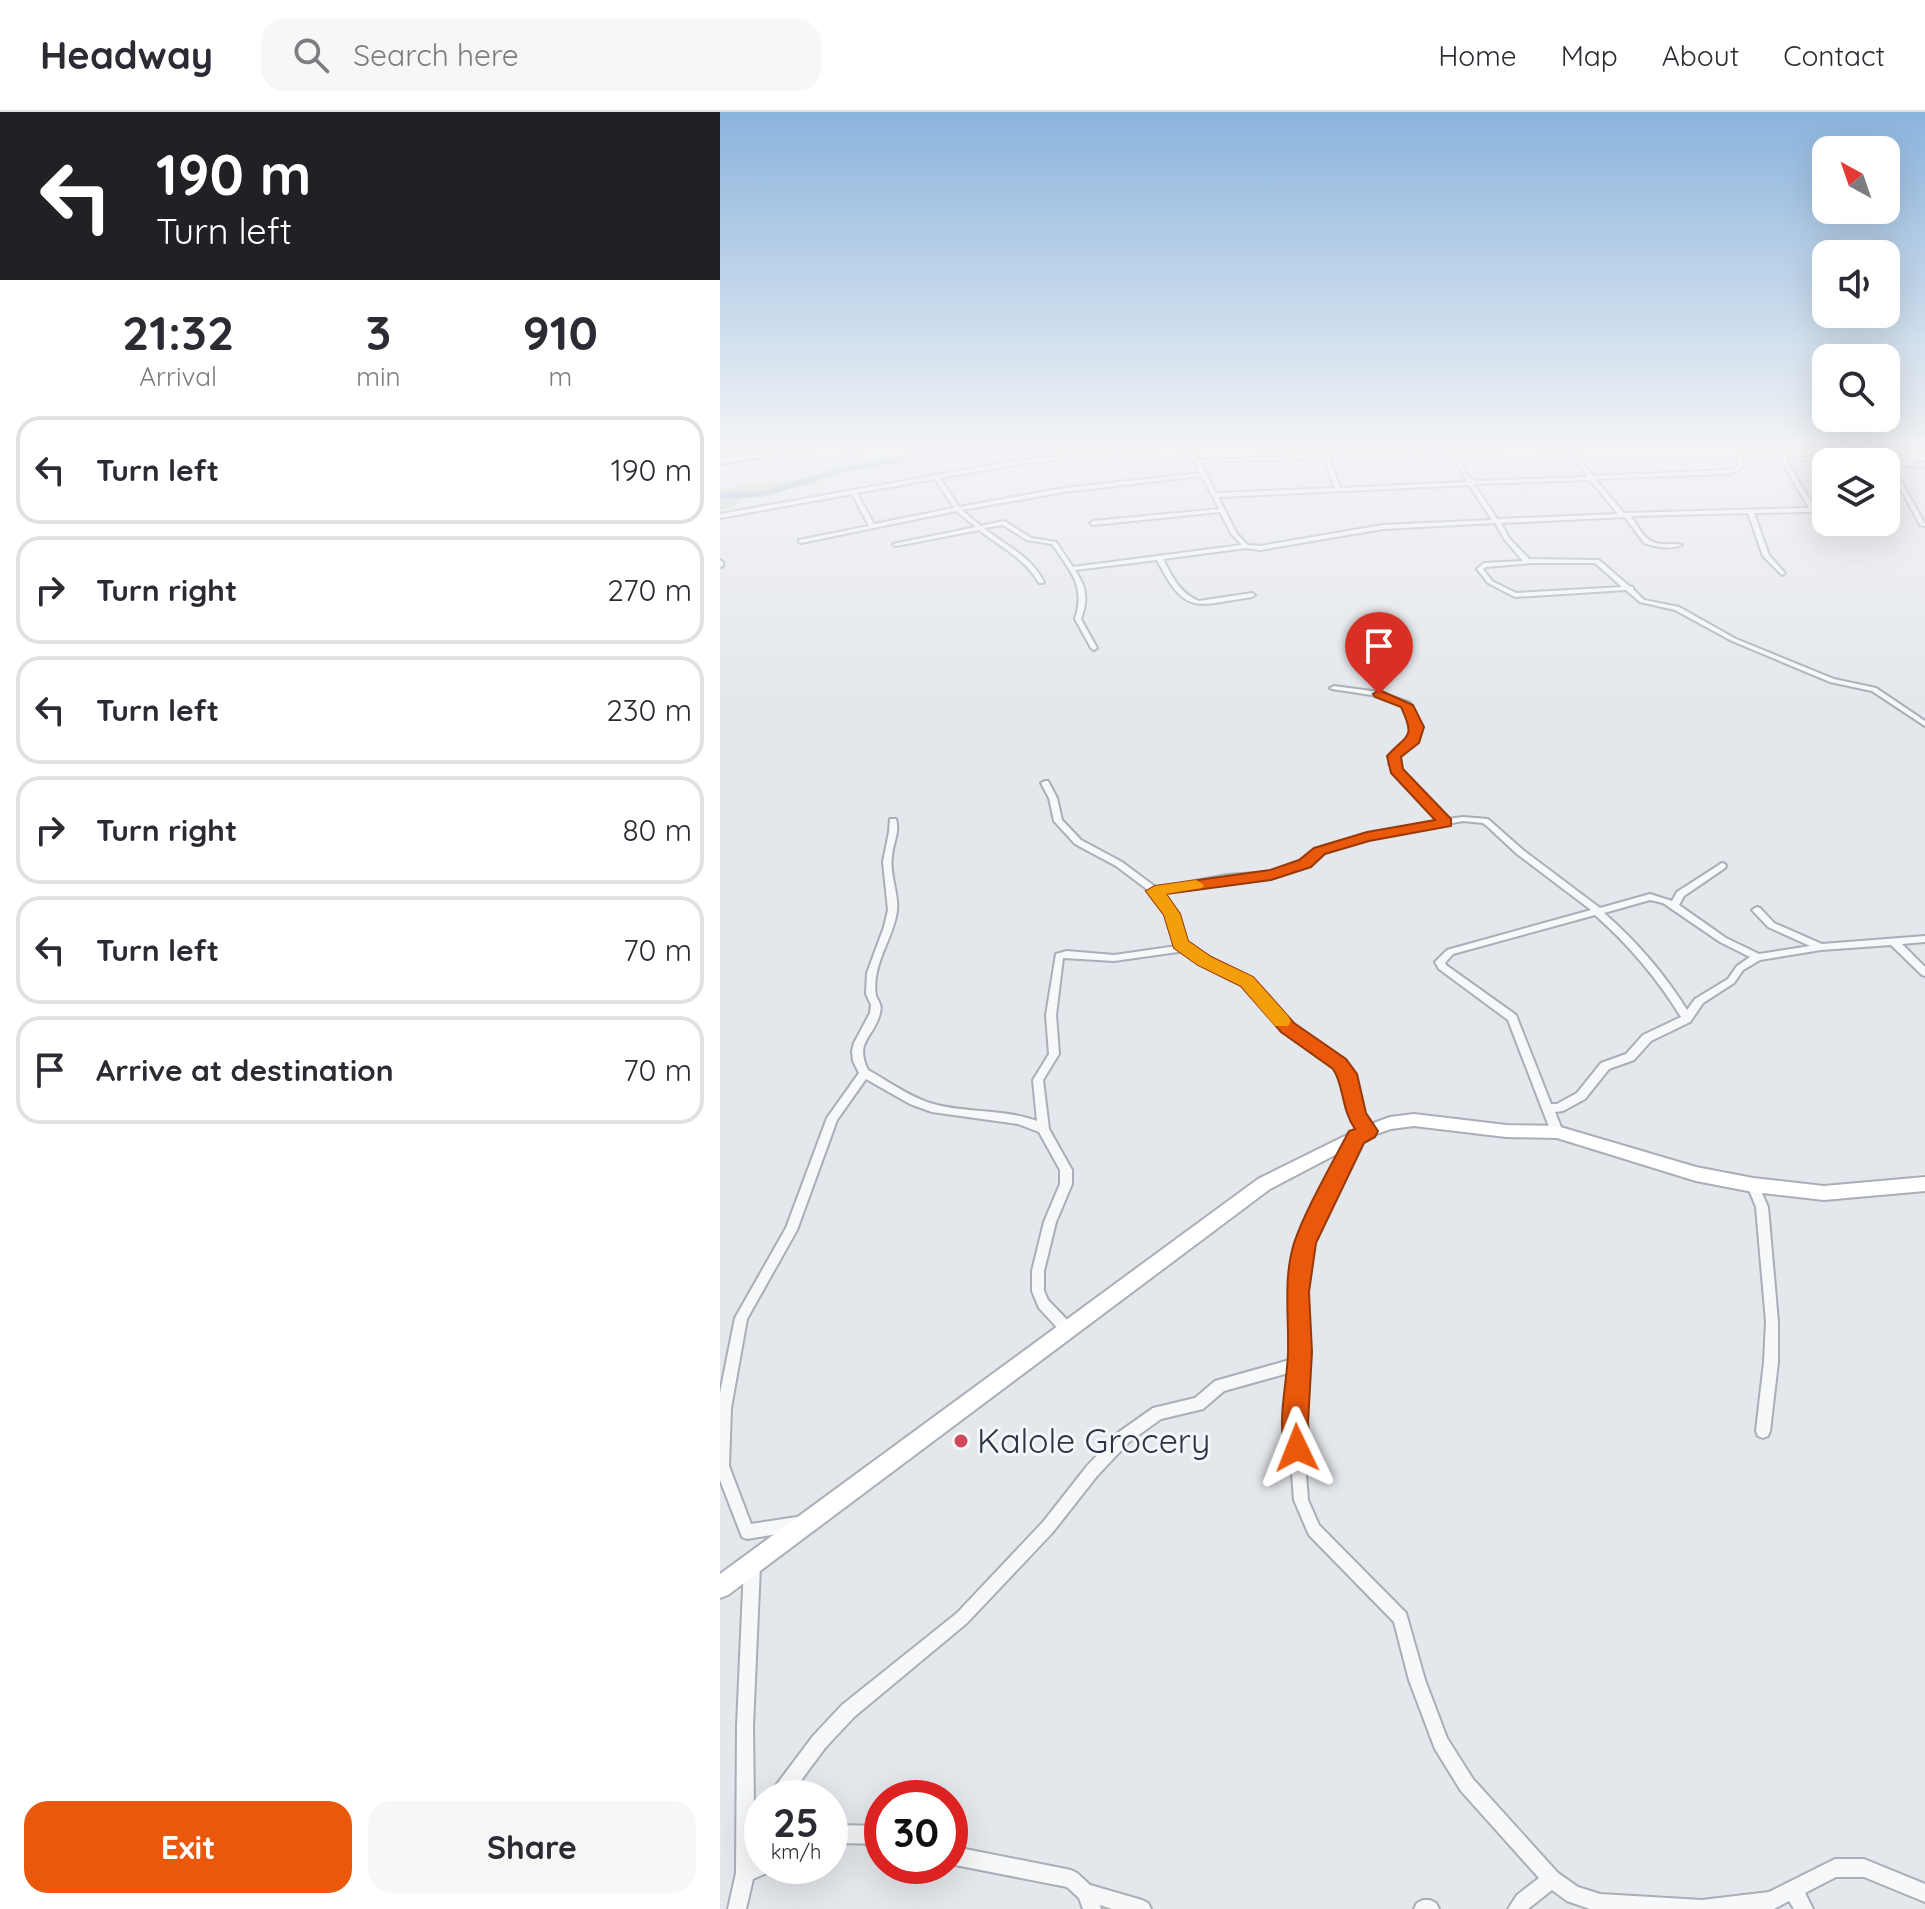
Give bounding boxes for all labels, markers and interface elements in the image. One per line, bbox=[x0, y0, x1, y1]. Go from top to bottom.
search box bbox=[261, 19, 821, 91]
text: Headway bbox=[40, 31, 213, 79]
icon: search bbox=[289, 33, 333, 77]
text: Search here bbox=[353, 36, 519, 74]
text: Home bbox=[1438, 38, 1517, 73]
text: Map bbox=[1561, 38, 1618, 73]
text: About bbox=[1662, 38, 1739, 73]
text: Contact bbox=[1783, 38, 1885, 73]
north arrow bbox=[1812, 136, 1900, 224]
map controls bbox=[1812, 136, 1900, 536]
text: 190 m bbox=[156, 139, 311, 209]
icon: left bbox=[24, 144, 128, 248]
text: Turn left bbox=[156, 208, 292, 253]
button: sound bbox=[1812, 240, 1900, 328]
text: 21:32 bbox=[122, 302, 234, 362]
text: 3 bbox=[365, 302, 391, 362]
text: 910 bbox=[523, 302, 598, 362]
button: search bbox=[1812, 344, 1900, 432]
text: Arrival bbox=[139, 360, 217, 393]
text: min bbox=[356, 360, 401, 393]
text: m bbox=[548, 360, 572, 393]
icon: left bbox=[28, 448, 72, 492]
button: layers bbox=[1812, 448, 1900, 536]
text: Turn left bbox=[96, 451, 219, 489]
text: 190 m bbox=[611, 451, 692, 489]
icon: right bbox=[28, 568, 72, 612]
text: Turn right bbox=[96, 571, 237, 609]
text: 270 m bbox=[607, 571, 692, 609]
pin bbox=[1345, 612, 1413, 694]
icon: arrive bbox=[1357, 624, 1401, 668]
icon: left bbox=[28, 688, 72, 732]
text: Turn left bbox=[96, 691, 219, 729]
text: 230 m bbox=[606, 691, 692, 729]
icon: right bbox=[28, 808, 72, 852]
text: Turn right bbox=[96, 811, 237, 849]
text: 80 m bbox=[622, 811, 692, 849]
icon: left bbox=[28, 928, 72, 972]
text: Turn left bbox=[96, 931, 219, 969]
text: 70 m bbox=[623, 931, 692, 969]
icon: arrive bbox=[28, 1048, 72, 1092]
text: Arrive at destination bbox=[96, 1051, 394, 1089]
text: 70 m bbox=[623, 1051, 692, 1089]
position arrow bbox=[1255, 1406, 1339, 1490]
place label: Kalole Grocery bbox=[977, 1419, 1210, 1462]
marker: Kalole Grocery bbox=[952, 1432, 970, 1450]
speed limit sign: 30 bbox=[864, 1780, 968, 1884]
text: 25 bbox=[773, 1797, 819, 1847]
button: Exit bbox=[24, 1801, 352, 1893]
button: Share bbox=[368, 1801, 696, 1893]
text: km/h bbox=[771, 1839, 821, 1864]

